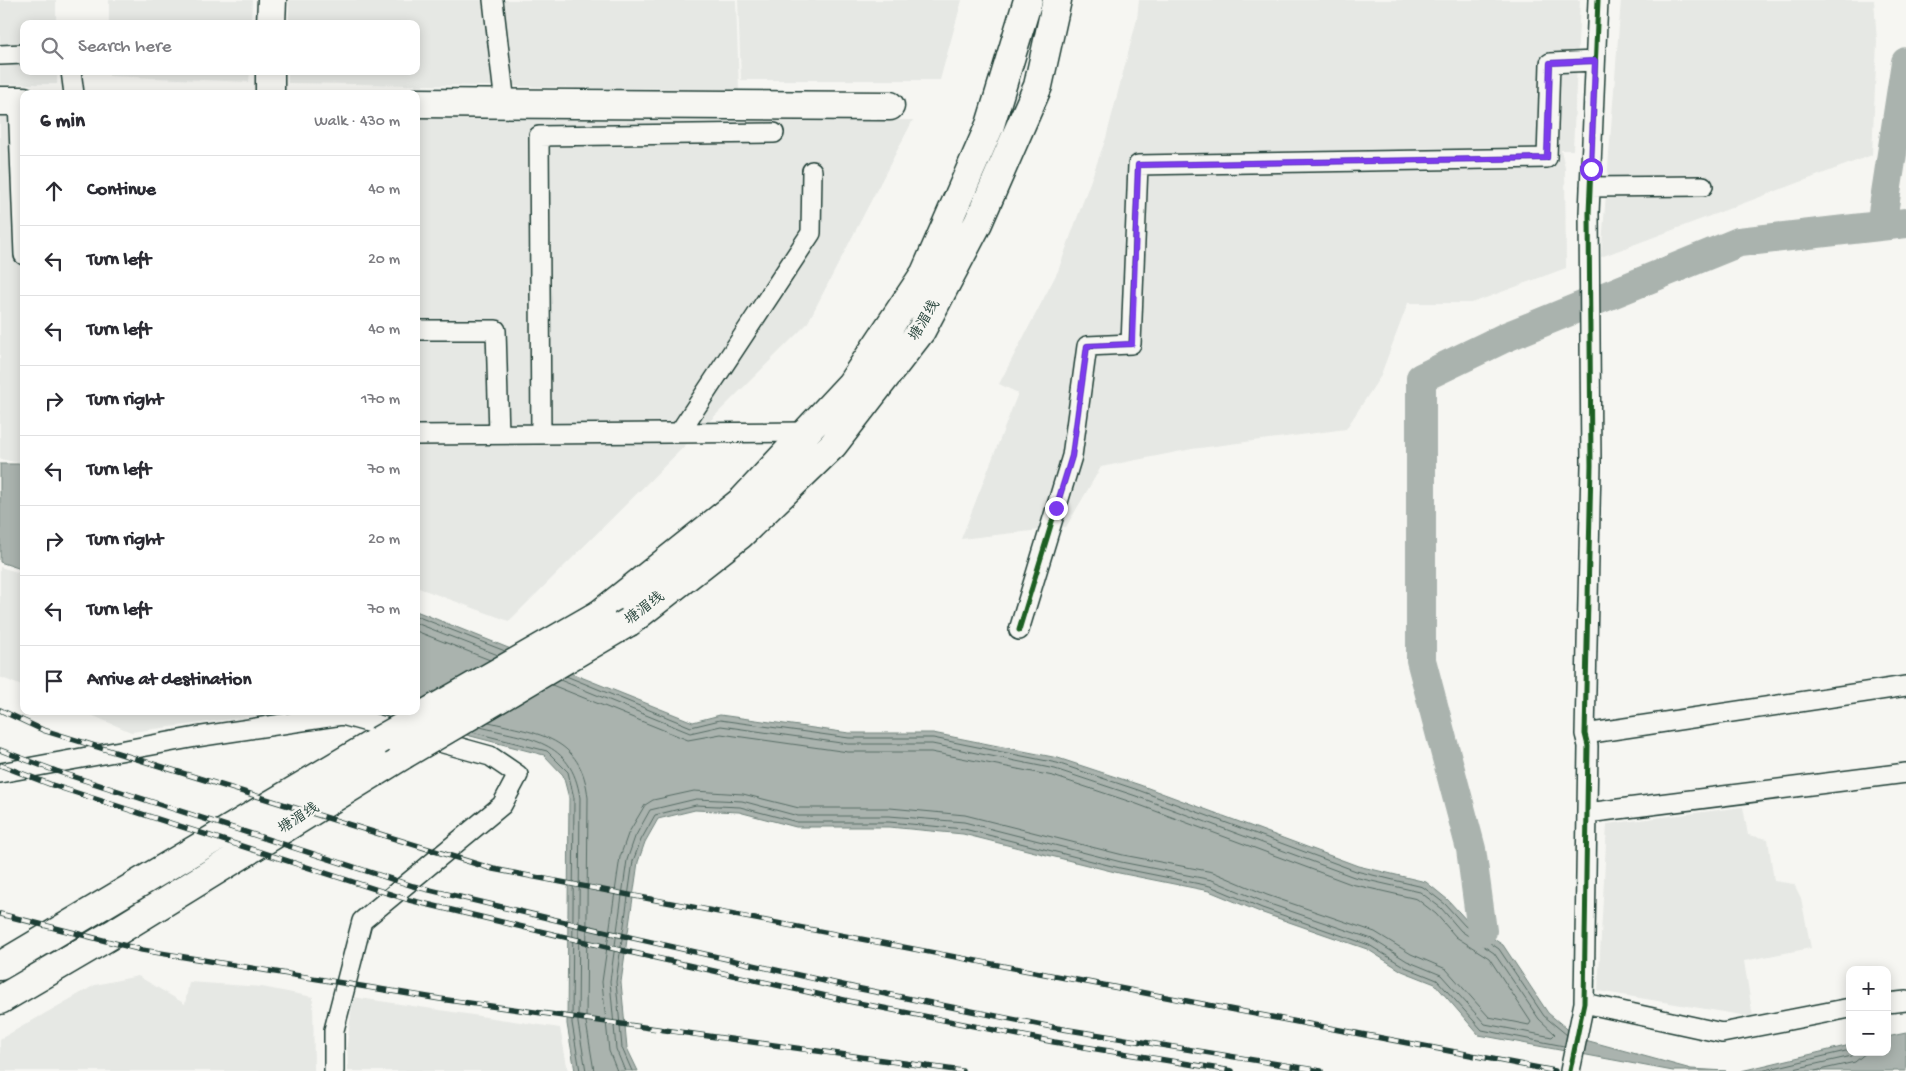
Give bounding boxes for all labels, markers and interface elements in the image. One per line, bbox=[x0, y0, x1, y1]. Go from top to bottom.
search box bbox=[20, 20, 420, 75]
icon: search bbox=[38, 34, 66, 62]
text: Search here bbox=[78, 36, 172, 59]
text: 6 min bbox=[40, 110, 85, 135]
text: Walk · 430 m bbox=[314, 113, 400, 132]
route start bbox=[1580, 158, 1603, 181]
icon: ahead bbox=[40, 177, 68, 205]
text: Continue bbox=[87, 179, 156, 202]
text: 40 m bbox=[368, 181, 400, 200]
icon: left bbox=[40, 247, 68, 275]
text: Turn left bbox=[87, 249, 151, 272]
text: 20 m bbox=[368, 251, 400, 270]
street label: 塘湄线 bbox=[906, 297, 944, 345]
icon: left bbox=[40, 317, 68, 345]
text: Turn left bbox=[87, 319, 151, 342]
text: 40 m bbox=[368, 321, 400, 340]
icon: right bbox=[40, 387, 68, 415]
text: Turn right bbox=[87, 389, 163, 412]
text: 170 m bbox=[361, 391, 400, 410]
icon: left bbox=[40, 457, 68, 485]
text: Turn left bbox=[87, 459, 151, 482]
text: 70 m bbox=[367, 461, 400, 480]
route end bbox=[1045, 497, 1068, 520]
icon: right bbox=[40, 527, 68, 555]
text: Turn right bbox=[87, 529, 163, 552]
text: 20 m bbox=[368, 531, 400, 550]
street label: 塘湄线 bbox=[622, 588, 668, 630]
icon: left bbox=[40, 597, 68, 625]
text: Turn left bbox=[87, 599, 151, 622]
text: 70 m bbox=[367, 601, 400, 620]
icon: arrive bbox=[40, 667, 68, 695]
text: Arrive at destination bbox=[87, 669, 251, 692]
street label: 塘湄线 bbox=[275, 799, 323, 839]
map controls bbox=[1846, 966, 1891, 1056]
button: + bbox=[1846, 966, 1891, 1011]
button: − bbox=[1846, 1011, 1891, 1056]

